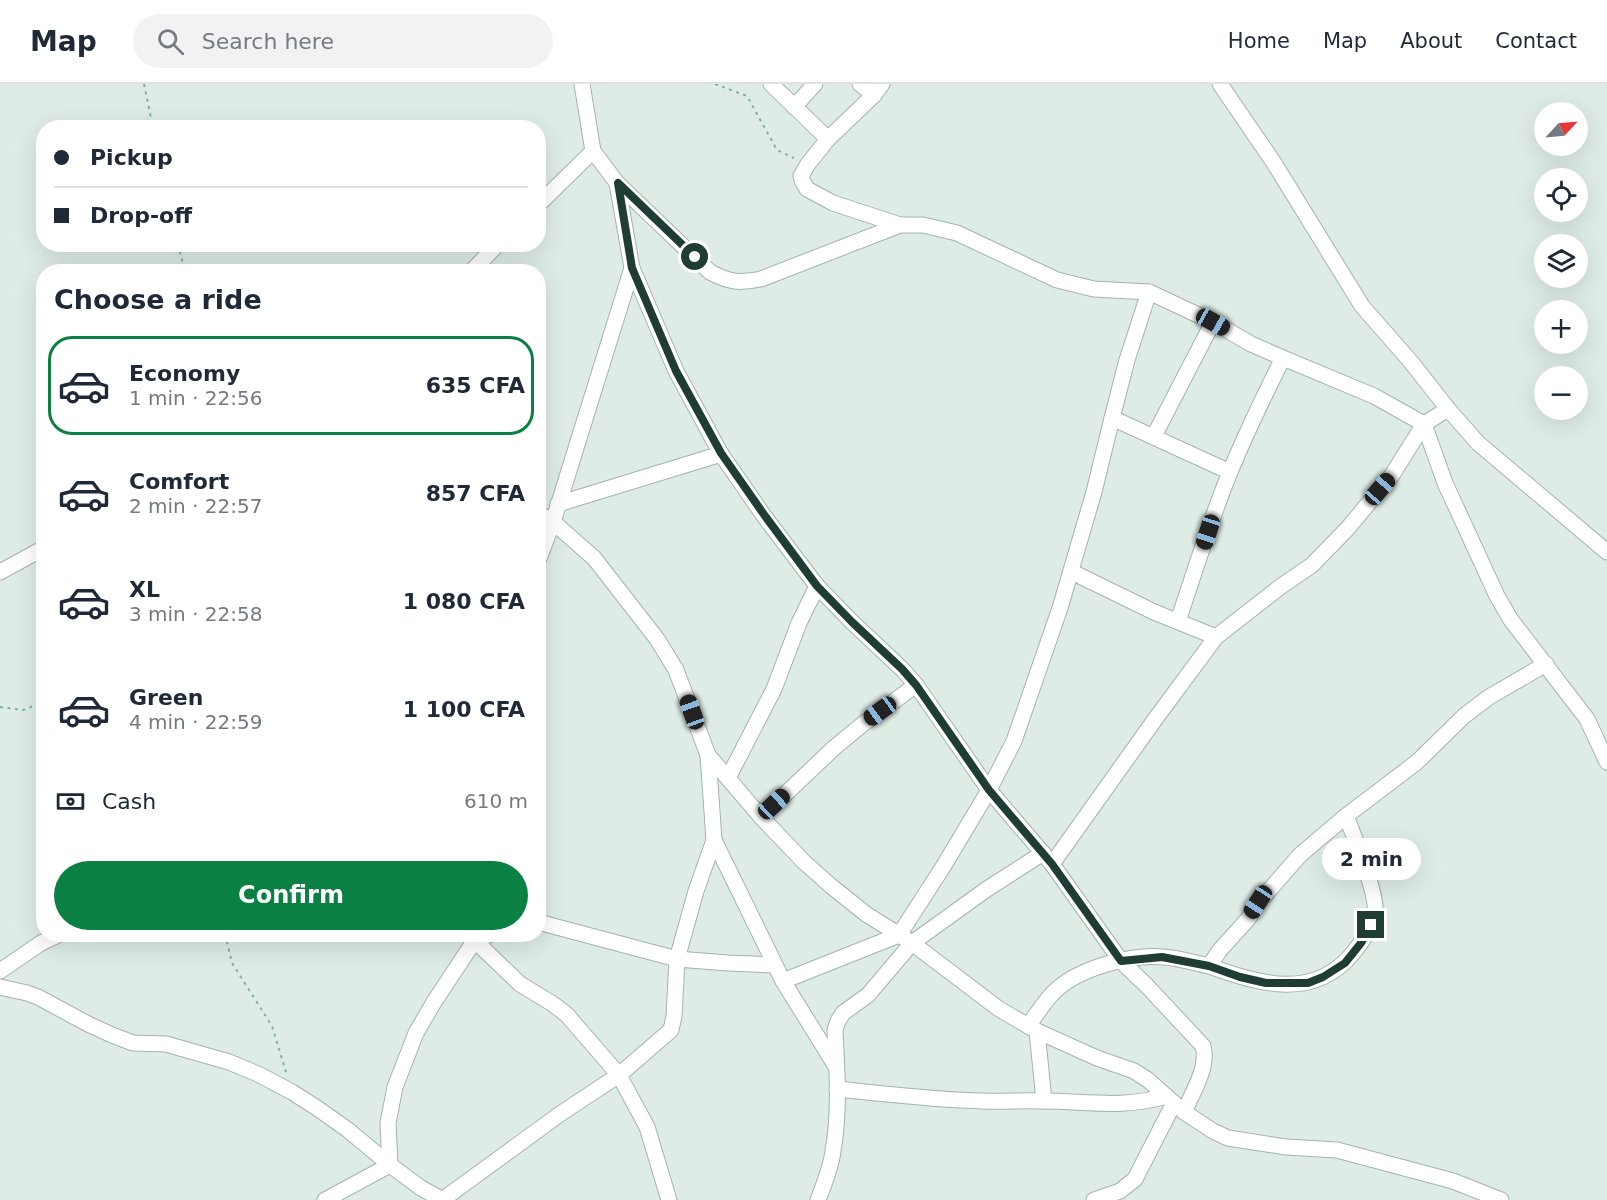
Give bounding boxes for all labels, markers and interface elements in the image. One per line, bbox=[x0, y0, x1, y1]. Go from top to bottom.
search box bbox=[133, 14, 553, 68]
text: Map bbox=[30, 25, 97, 58]
icon: search bbox=[154, 25, 187, 58]
text: Search here bbox=[202, 29, 334, 54]
text: Home bbox=[1228, 29, 1290, 53]
text: Map bbox=[1323, 29, 1367, 53]
text: About bbox=[1400, 29, 1462, 53]
text: Contact bbox=[1495, 29, 1577, 53]
north arrow bbox=[1534, 102, 1588, 156]
map controls bbox=[1534, 102, 1588, 420]
text: Pickup bbox=[90, 145, 173, 170]
button: locate bbox=[1534, 168, 1588, 222]
text: Drop-off bbox=[90, 203, 192, 228]
button: layers bbox=[1534, 234, 1588, 288]
route start bbox=[681, 243, 708, 270]
text: Choose a ride bbox=[54, 284, 262, 315]
button: + bbox=[1534, 300, 1588, 354]
car bbox=[1193, 305, 1233, 339]
icon: car bbox=[57, 359, 111, 413]
text: Economy bbox=[129, 361, 240, 386]
button: − bbox=[1534, 366, 1588, 420]
text: 635 CFA bbox=[426, 373, 525, 398]
text: 1 min · 22:56 bbox=[129, 386, 263, 410]
icon: car bbox=[57, 467, 111, 521]
text: Comfort bbox=[129, 469, 229, 494]
car bbox=[1361, 470, 1399, 508]
text: 857 CFA bbox=[426, 481, 525, 506]
text: 2 min · 22:57 bbox=[129, 494, 263, 518]
car bbox=[1194, 512, 1222, 552]
icon: car bbox=[57, 575, 111, 629]
text: XL bbox=[129, 577, 160, 602]
text: 1 080 CFA bbox=[403, 589, 525, 614]
text: 3 min · 22:58 bbox=[129, 602, 263, 626]
icon: car bbox=[57, 683, 111, 737]
text: Green bbox=[129, 685, 203, 710]
car bbox=[677, 692, 707, 732]
car bbox=[860, 693, 900, 729]
text: 1 100 CFA bbox=[403, 697, 525, 722]
text: 4 min · 22:59 bbox=[129, 710, 263, 734]
icon: cash bbox=[54, 785, 87, 818]
car bbox=[755, 785, 793, 823]
text: Cash bbox=[102, 789, 156, 814]
text: 610 m bbox=[464, 789, 528, 813]
callout: 2 min bbox=[1322, 838, 1420, 880]
text: 2 min bbox=[1340, 847, 1403, 871]
button: Confirm bbox=[54, 861, 528, 930]
car bbox=[1241, 882, 1275, 922]
route end bbox=[1357, 911, 1384, 938]

